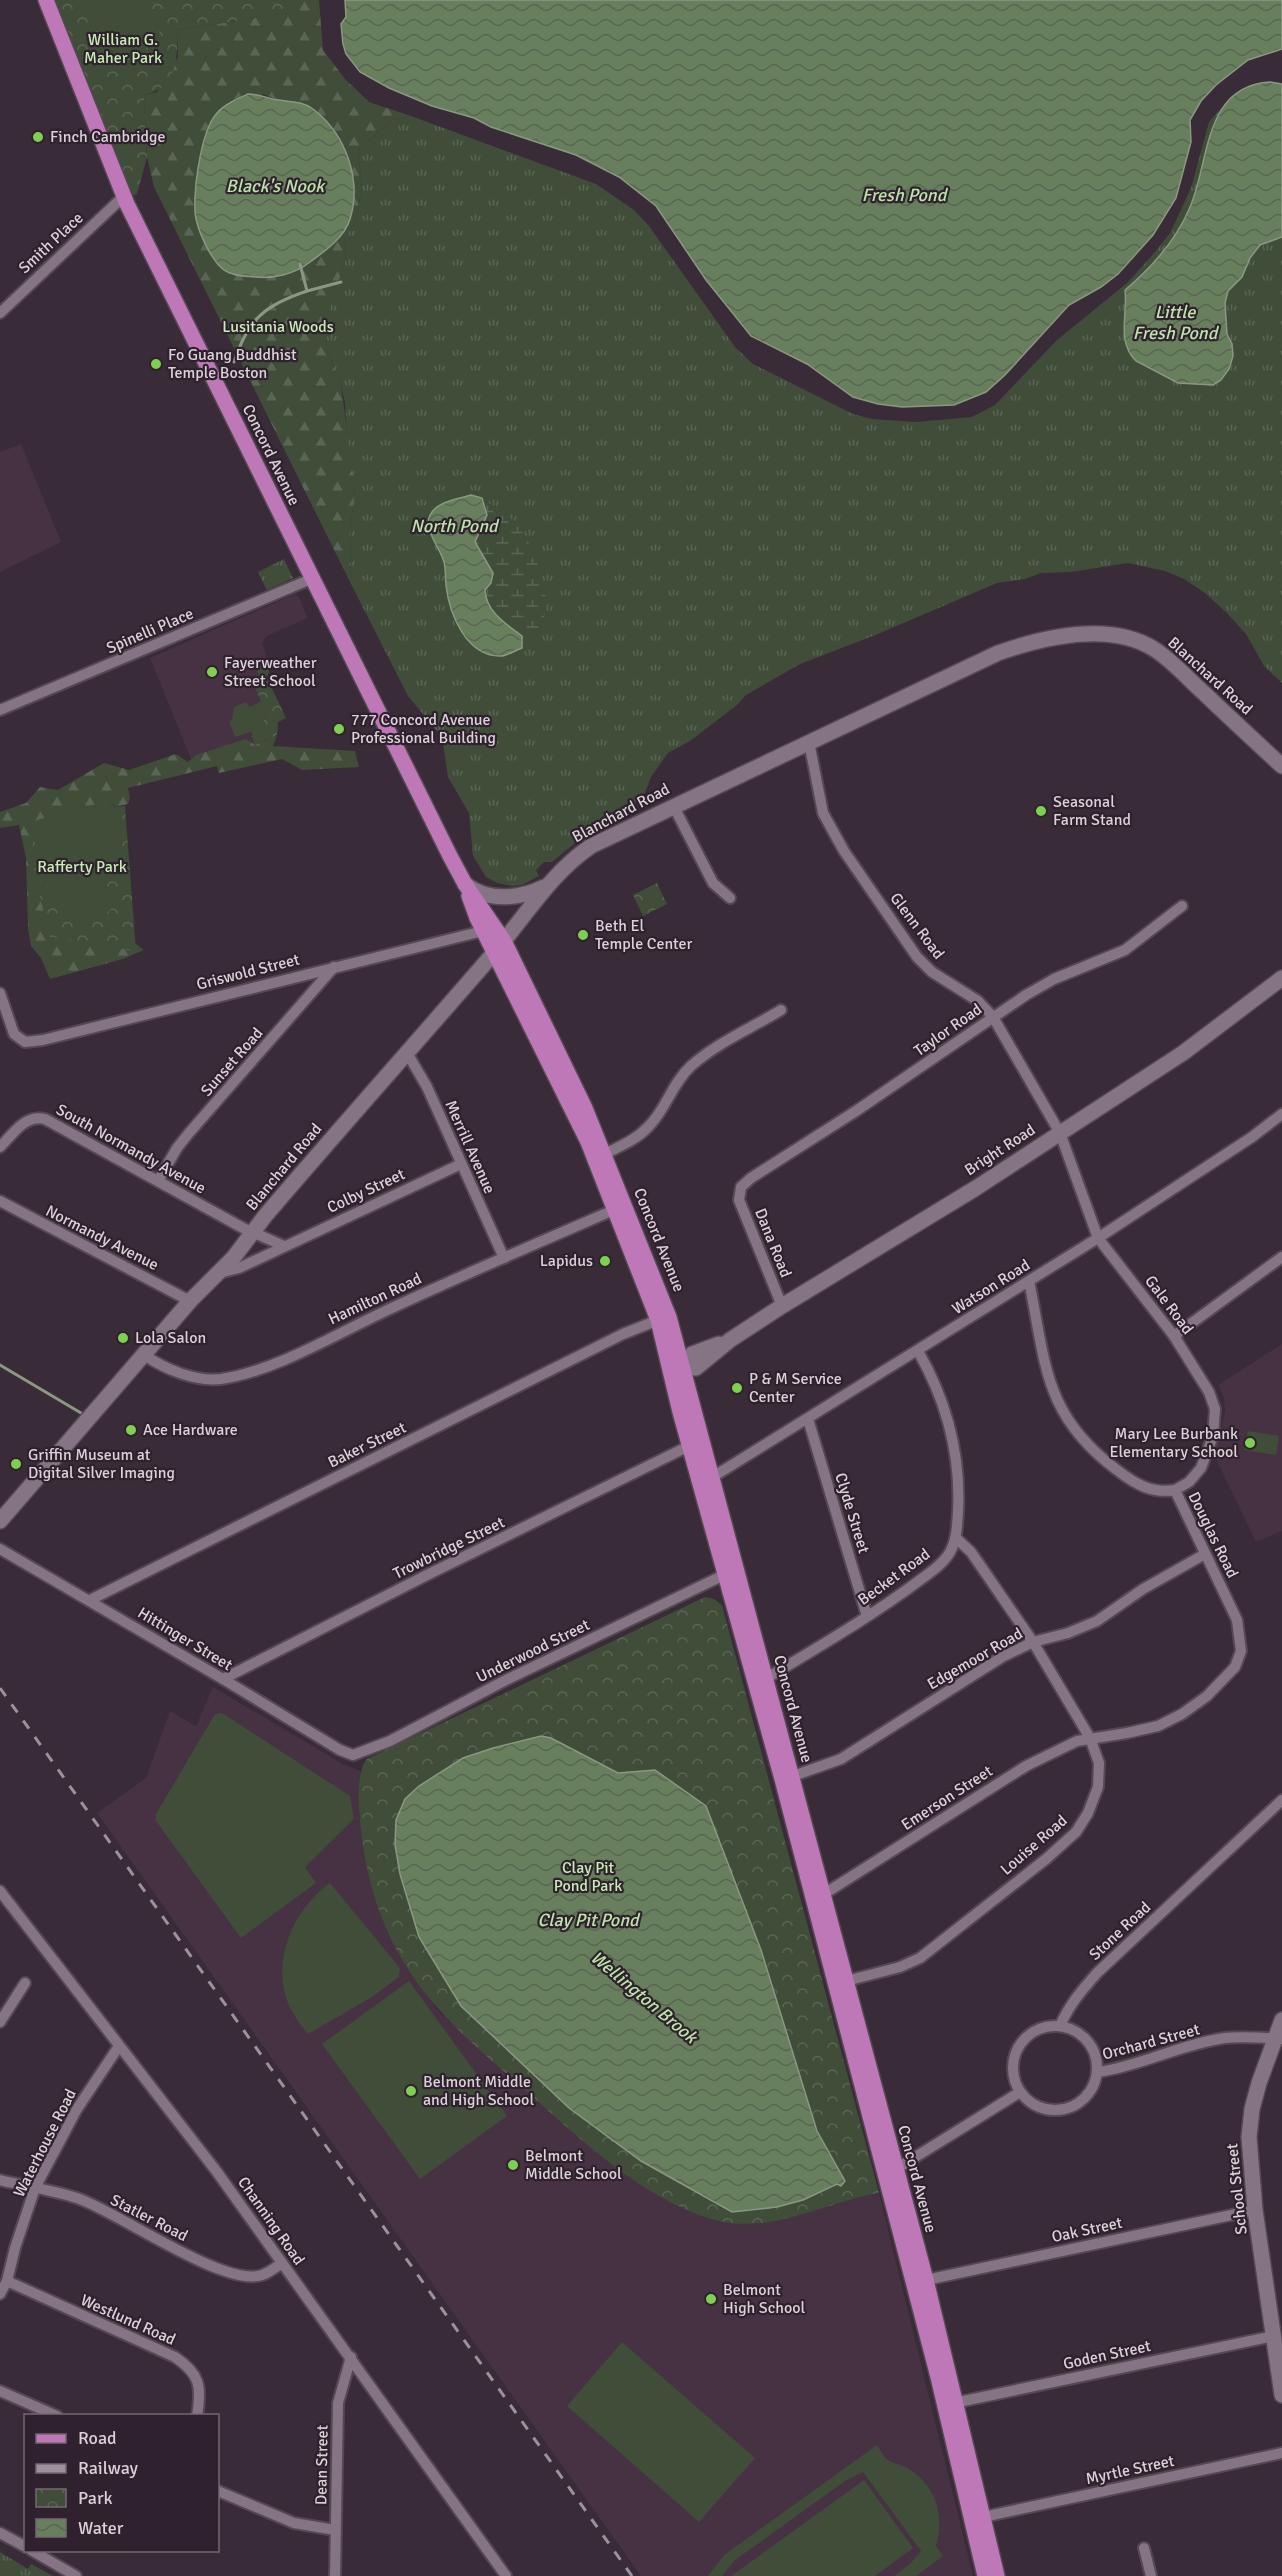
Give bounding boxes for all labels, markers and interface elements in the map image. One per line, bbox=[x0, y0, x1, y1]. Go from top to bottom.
park label: William G. Maher Park bbox=[84, 30, 162, 68]
place label: Finch Cambridge bbox=[50, 127, 165, 147]
marker: Finch Cambridge bbox=[31, 130, 45, 144]
water label: Black's Nook bbox=[226, 175, 326, 197]
water label: Fresh Pond bbox=[862, 184, 949, 206]
street label: Smith Place bbox=[15, 208, 87, 278]
water label: Little Fresh Pond bbox=[1133, 301, 1220, 344]
park label: Lusitania Woods bbox=[222, 317, 334, 337]
place label: Fo Guang Buddhist Temple Boston bbox=[168, 345, 297, 383]
marker: Fo Guang Buddhist Temple Boston bbox=[149, 357, 163, 371]
street label: Concord Avenue bbox=[238, 401, 304, 509]
water label: North Pond bbox=[410, 515, 500, 537]
street label: Spinelli Place bbox=[103, 604, 197, 658]
street label: Blanchard Road bbox=[1163, 633, 1257, 719]
place label: Fayerweather Street School bbox=[224, 653, 317, 691]
marker: Fayerweather Street School bbox=[205, 665, 219, 679]
place label: 777 Concord Avenue Professional Building bbox=[351, 710, 496, 748]
marker: 777 Concord Avenue Professional Building bbox=[332, 722, 346, 736]
street label: Blanchard Road bbox=[569, 779, 673, 847]
place label: Seasonal Farm Stand bbox=[1053, 792, 1131, 830]
marker: Seasonal Farm Stand bbox=[1034, 804, 1048, 818]
park label: Rafferty Park bbox=[37, 857, 127, 877]
street label: Glenn Road bbox=[886, 889, 948, 963]
place label: Beth El Temple Center bbox=[595, 916, 693, 954]
marker: Beth El Temple Center bbox=[576, 928, 590, 942]
street label: Griswold Street bbox=[194, 949, 302, 994]
street label: Taylor Road bbox=[910, 999, 986, 1061]
street label: Sunset Road bbox=[197, 1023, 267, 1101]
street label: Merrill Avenue bbox=[441, 1097, 499, 1197]
street label: South Normandy Avenue bbox=[53, 1100, 209, 1198]
street label: Blanchard Road bbox=[242, 1119, 326, 1215]
street label: Bright Road bbox=[961, 1120, 1039, 1180]
street label: Colby Street bbox=[324, 1164, 409, 1218]
street label: Concord Avenue bbox=[629, 1185, 689, 1295]
street label: Normandy Avenue bbox=[42, 1201, 162, 1275]
street label: Dana Road bbox=[750, 1205, 796, 1281]
place label: Lapidus bbox=[540, 1251, 593, 1271]
marker: Lapidus bbox=[598, 1254, 612, 1268]
street label: Watson Road bbox=[948, 1255, 1034, 1319]
street label: Hamilton Road bbox=[325, 1269, 425, 1329]
street label: Gale Road bbox=[1140, 1272, 1198, 1338]
place label: Lola Salon bbox=[135, 1328, 206, 1348]
marker: Lola Salon bbox=[116, 1331, 130, 1345]
place label: P & M Service Center bbox=[749, 1369, 842, 1407]
marker: P & M Service Center bbox=[730, 1381, 744, 1395]
street label: Baker Street bbox=[325, 1417, 410, 1473]
place label: Ace Hardware bbox=[143, 1420, 238, 1440]
marker: Ace Hardware bbox=[124, 1423, 138, 1437]
place label: Mary Lee Burbank Elementary School bbox=[1109, 1424, 1238, 1462]
marker: Mary Lee Burbank Elementary School bbox=[1243, 1436, 1257, 1450]
place label: Griffin Museum at Digital Silver Imaging bbox=[28, 1445, 175, 1483]
marker: Griffin Museum at Digital Silver Imaging bbox=[9, 1457, 23, 1471]
street label: Clyde Street bbox=[830, 1470, 874, 1556]
street label: Douglas Road bbox=[1184, 1489, 1242, 1581]
street label: Trowbridge Street bbox=[390, 1512, 508, 1584]
street label: Becket Road bbox=[854, 1544, 934, 1610]
street label: Hittinger Street bbox=[134, 1603, 236, 1675]
street label: Underwood Street bbox=[473, 1615, 593, 1687]
street label: Edgemoor Road bbox=[924, 1624, 1026, 1694]
street label: Concord Avenue bbox=[769, 1653, 817, 1765]
street label: Emerson Street bbox=[898, 1761, 997, 1835]
street label: Louise Road bbox=[996, 1811, 1072, 1879]
park label: Clay Pit Pond Park bbox=[554, 1858, 622, 1896]
street label: Stone Road bbox=[1085, 1897, 1155, 1965]
water label: Clay Pit Pond bbox=[537, 1909, 641, 1931]
water label: Wellington Brook bbox=[586, 1946, 703, 2049]
street label: Orchard Street bbox=[1100, 2019, 1202, 2065]
place label: Belmont Middle and High School bbox=[423, 2072, 534, 2110]
marker: Belmont Middle and High School bbox=[404, 2084, 418, 2098]
street label: Waterhouse Road bbox=[9, 2086, 81, 2200]
street label: Concord Avenue bbox=[893, 2123, 941, 2235]
street label: School Street bbox=[1222, 2142, 1252, 2236]
place label: Belmont Middle School bbox=[525, 2146, 622, 2184]
marker: Belmont Middle School bbox=[506, 2158, 520, 2172]
street label: Channing Road bbox=[233, 2173, 309, 2269]
street label: Statler Road bbox=[107, 2190, 191, 2246]
street label: Oak Street bbox=[1050, 2213, 1125, 2247]
place label: Belmont High School bbox=[723, 2280, 806, 2318]
street label: Westlund Road bbox=[77, 2290, 179, 2350]
marker: Belmont High School bbox=[704, 2292, 718, 2306]
street label: Goden Street bbox=[1061, 2336, 1153, 2374]
legend bbox=[24, 2414, 219, 2552]
street label: Dean Street bbox=[311, 2424, 333, 2505]
text: Road bbox=[78, 2427, 117, 2449]
street label: Myrtle Street bbox=[1084, 2451, 1176, 2489]
text: Railway bbox=[78, 2457, 139, 2479]
text: Park bbox=[78, 2487, 113, 2509]
text: Water bbox=[78, 2517, 124, 2539]

